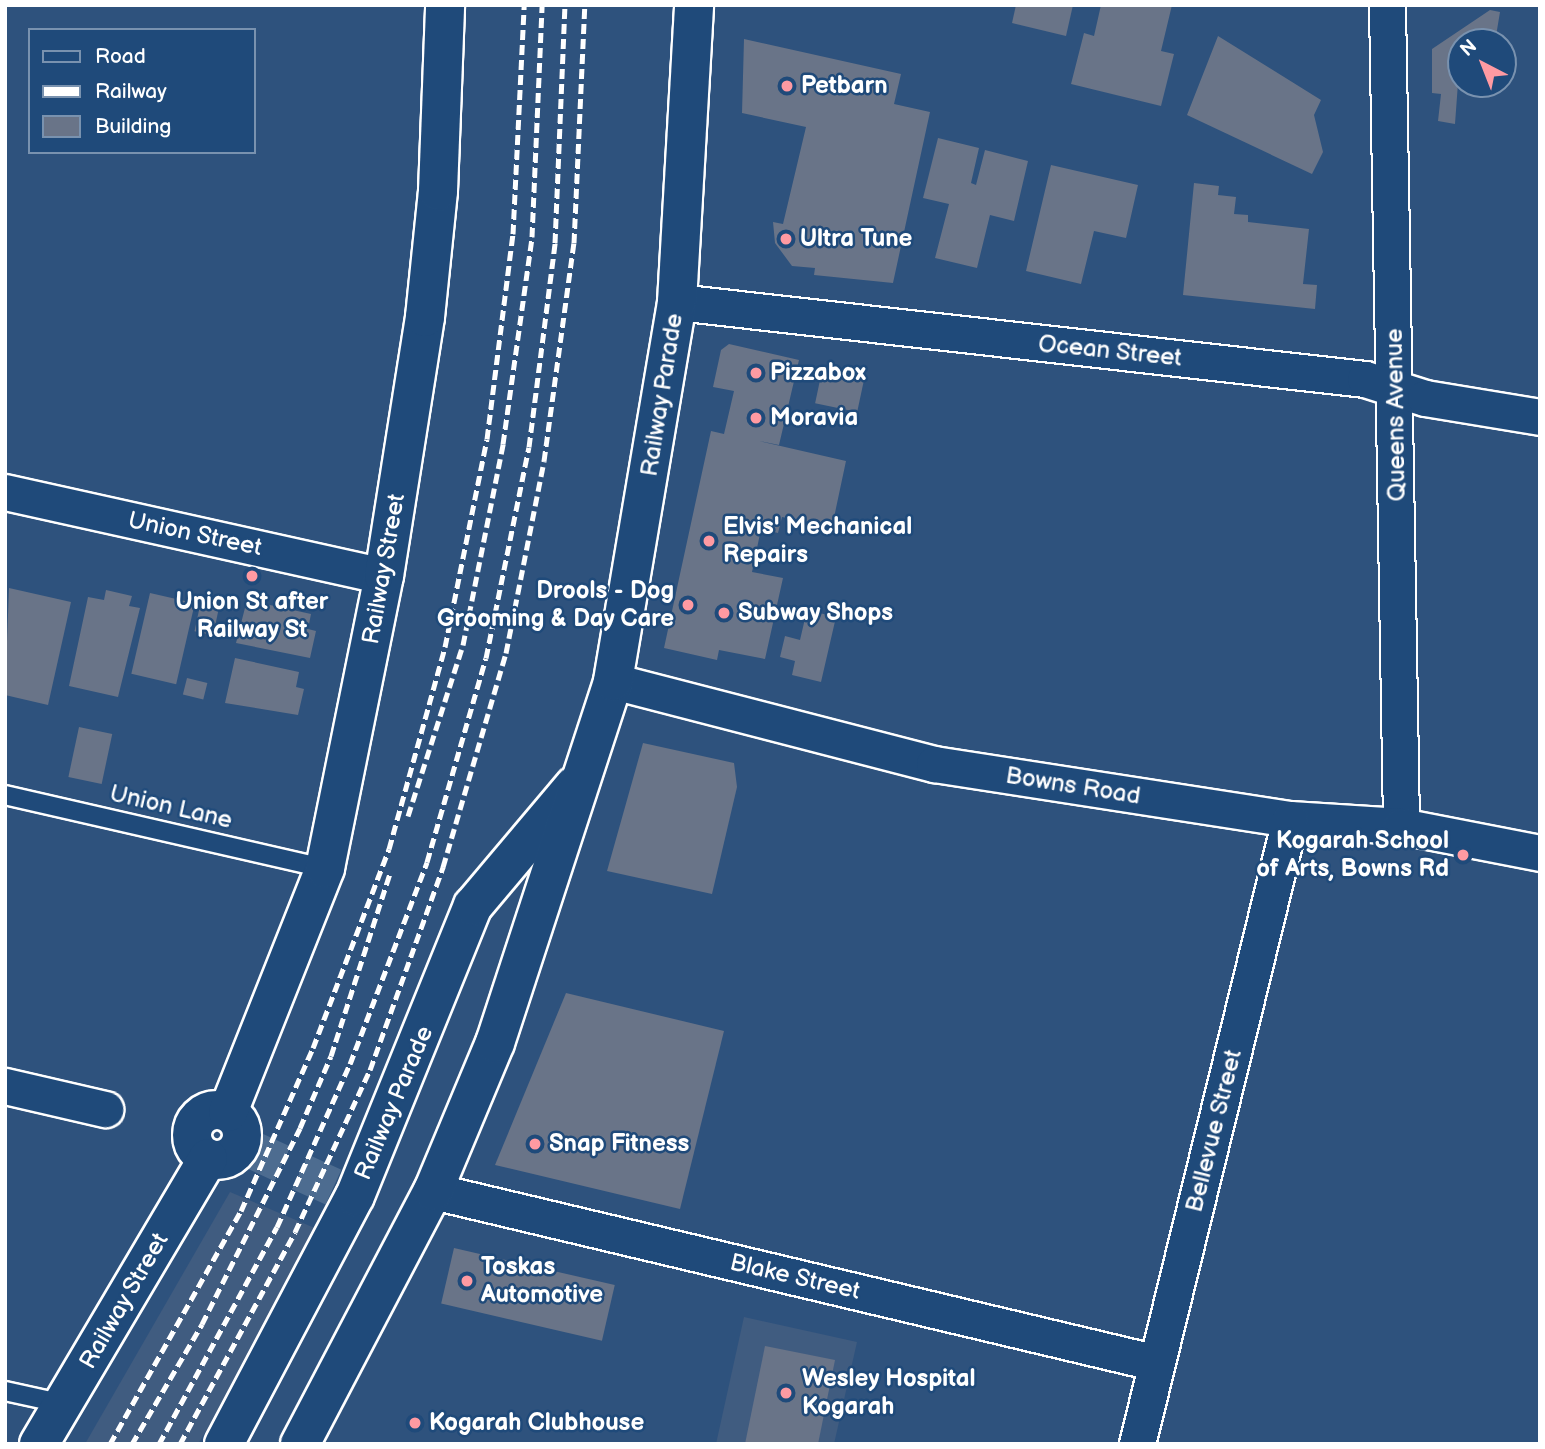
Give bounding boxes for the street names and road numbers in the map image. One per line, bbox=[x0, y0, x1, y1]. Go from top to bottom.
street label: Railway Parade bbox=[635, 311, 689, 479]
street label: Queens Avenue bbox=[1380, 328, 1412, 502]
street label: Ocean Street bbox=[1037, 329, 1183, 373]
street label: Railway Street bbox=[356, 490, 412, 648]
street label: Union Street bbox=[125, 506, 265, 562]
street label: Bowns Road bbox=[1004, 761, 1142, 811]
street label: Union Lane bbox=[107, 779, 235, 835]
street label: Railway Parade bbox=[348, 1021, 440, 1185]
street label: Bellevue Street bbox=[1180, 1047, 1248, 1215]
street label: Railway Street bbox=[73, 1227, 175, 1375]
street label: Blake Street bbox=[727, 1248, 863, 1306]

